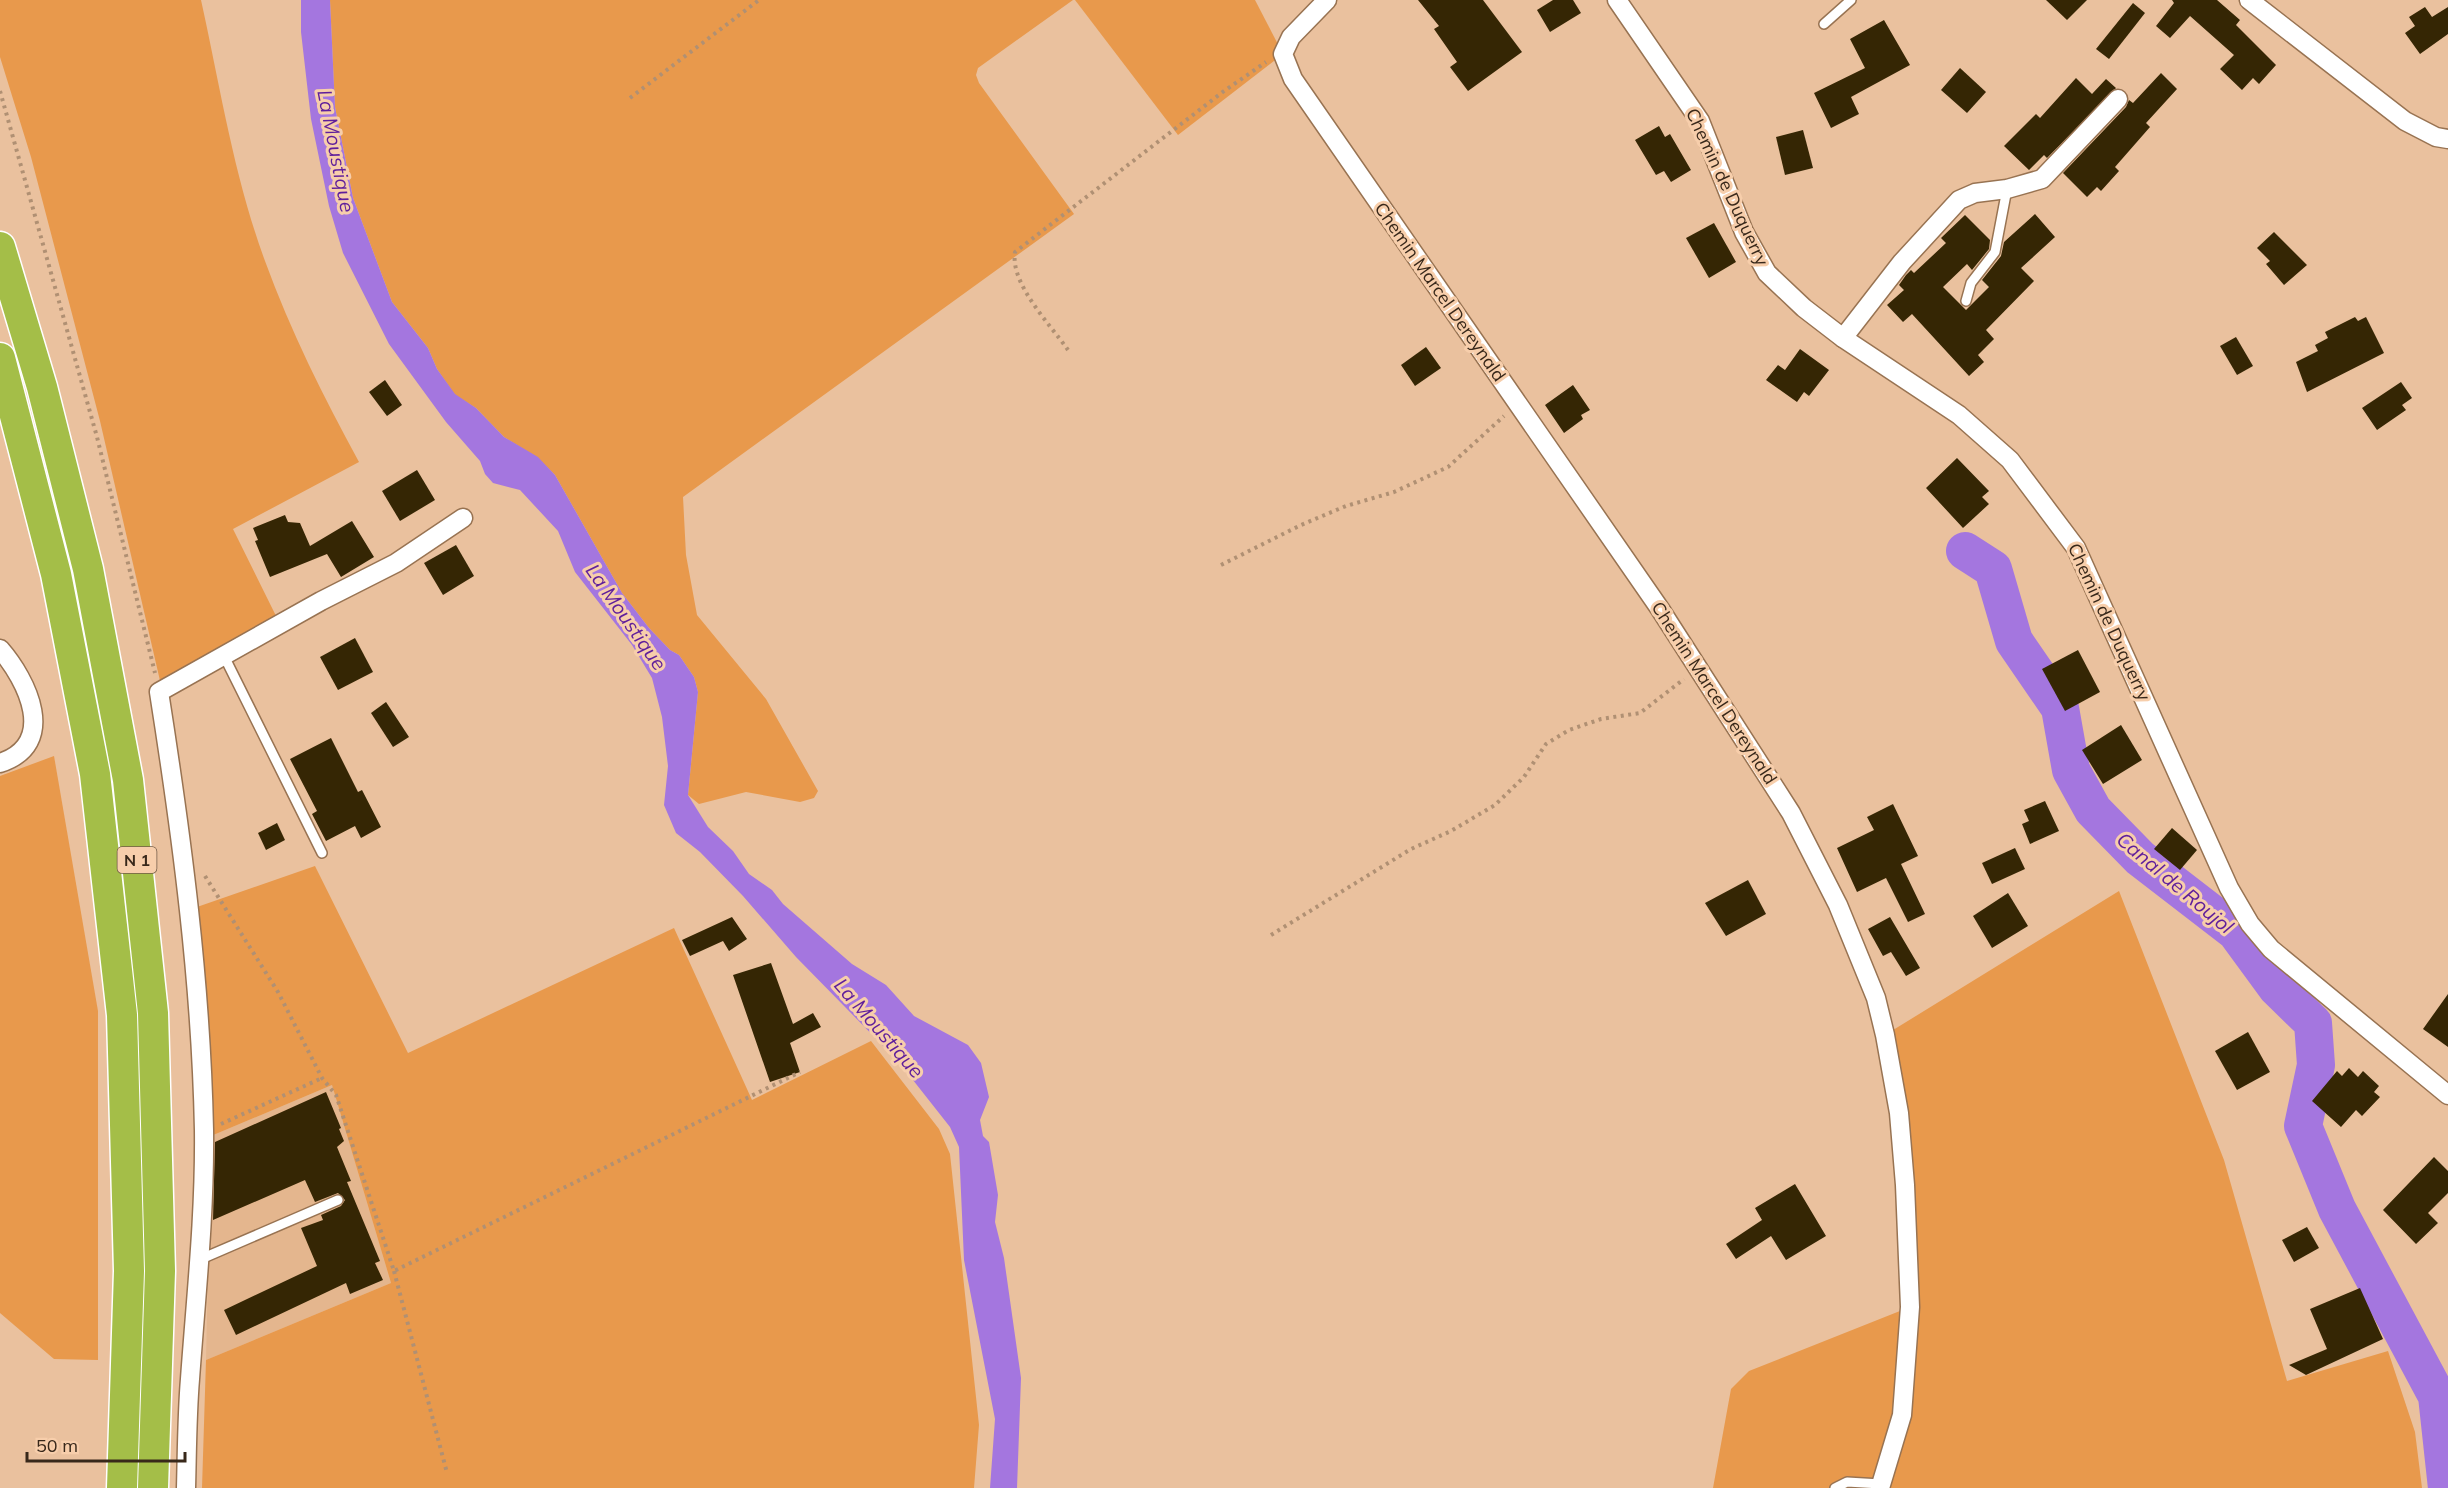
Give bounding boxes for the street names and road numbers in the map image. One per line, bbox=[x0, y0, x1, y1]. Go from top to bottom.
street label: Chemin de Duquerry bbox=[1681, 104, 1774, 270]
street label: Chemin Marcel Dereynald bbox=[1370, 198, 1511, 386]
street label: Chemin de Duquerry bbox=[2063, 539, 2156, 705]
street label: Chemin Marcel Dereynald bbox=[1647, 597, 1782, 789]
road number: N 1 bbox=[118, 847, 156, 873]

